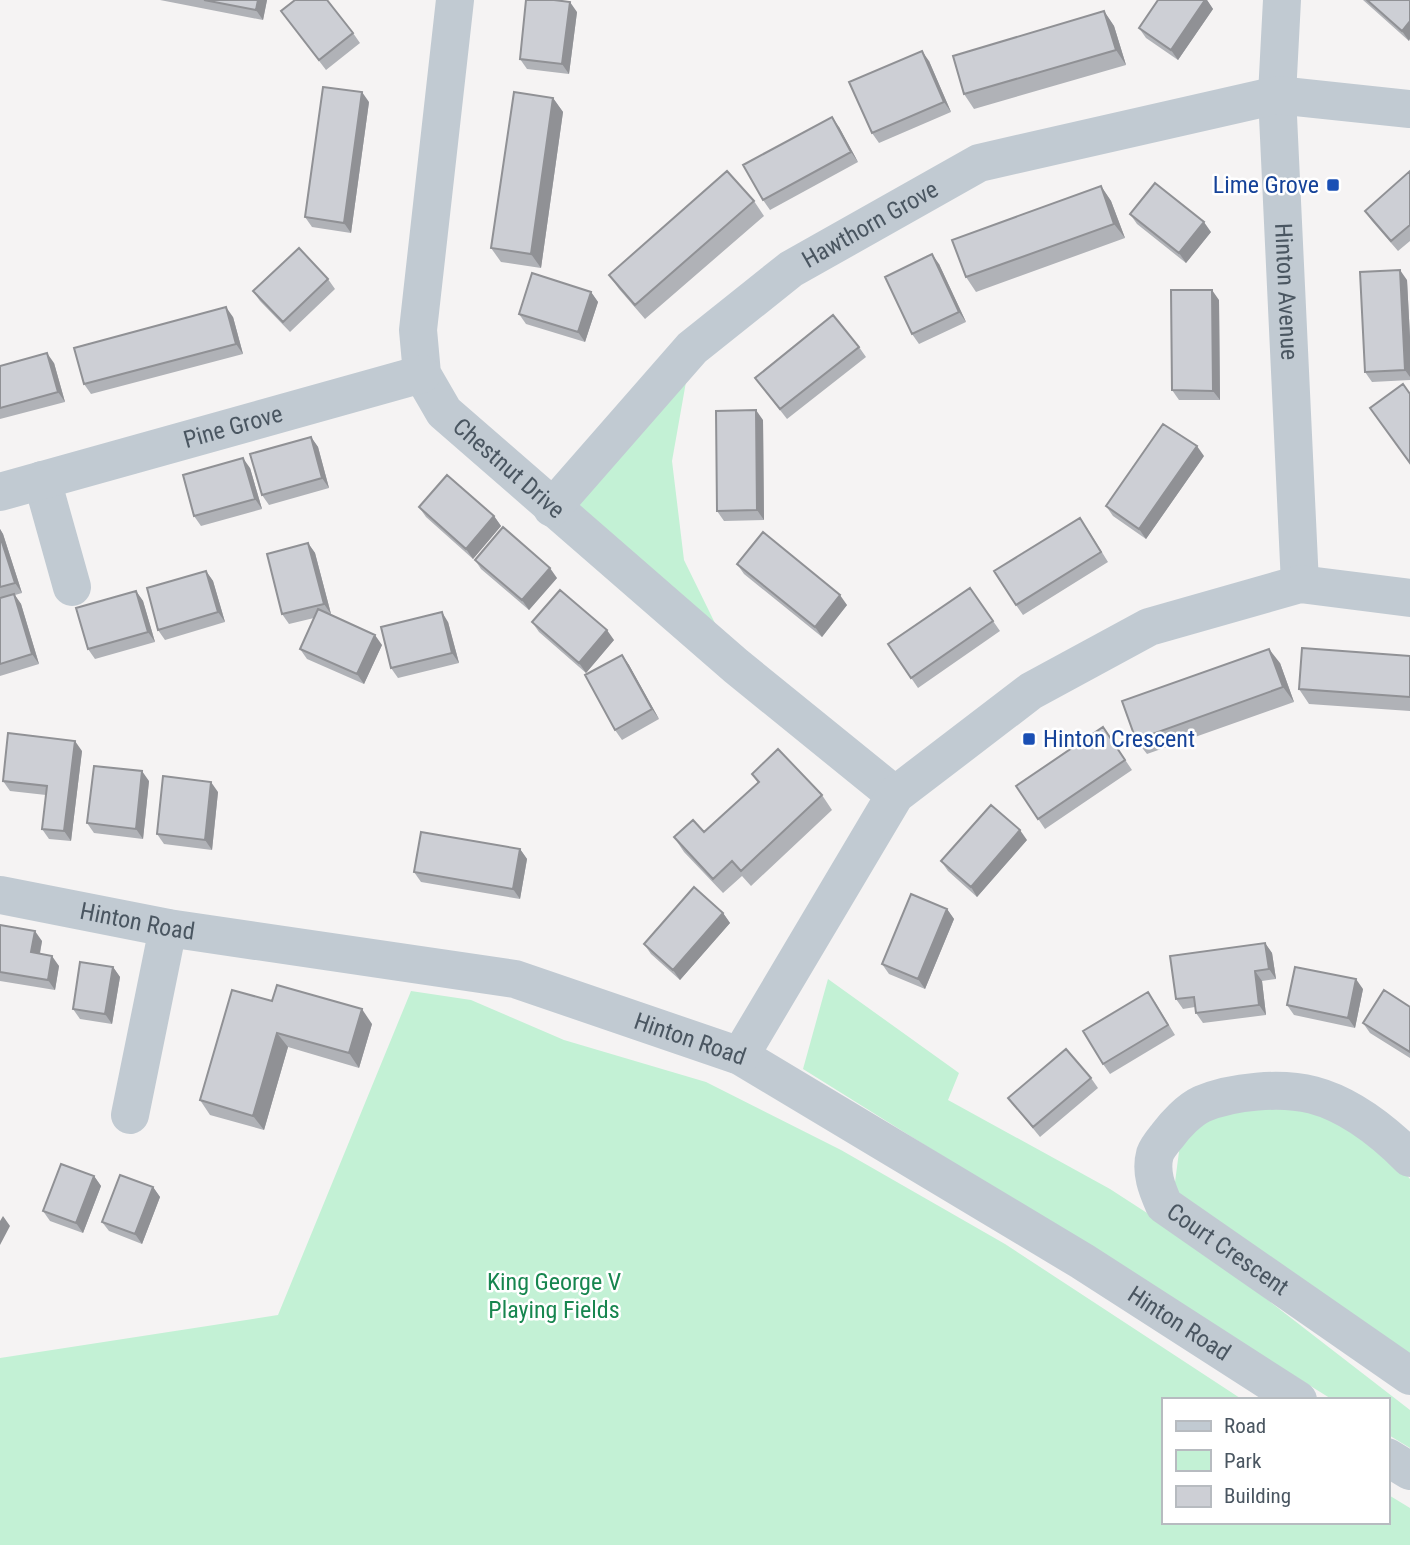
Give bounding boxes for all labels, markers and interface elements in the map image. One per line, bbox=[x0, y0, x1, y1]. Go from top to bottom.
place label: Lime Grove bbox=[1213, 171, 1319, 199]
street label: Hawthorn Grove bbox=[797, 175, 943, 274]
marker: Lime Grove bbox=[1325, 177, 1341, 193]
street label: Hinton Avenue bbox=[1269, 222, 1303, 361]
street label: Pine Grove bbox=[180, 400, 286, 454]
street label: Chestnut Drive bbox=[447, 412, 570, 524]
place label: Hinton Crescent bbox=[1043, 725, 1195, 753]
marker: Hinton Crescent bbox=[1021, 731, 1037, 747]
street label: Hinton Road bbox=[78, 897, 197, 946]
street label: Hinton Road bbox=[631, 1007, 750, 1071]
street label: Court Crescent bbox=[1162, 1197, 1294, 1301]
park label: King George V Playing Fields bbox=[487, 1268, 621, 1324]
street label: Hinton Road bbox=[1123, 1280, 1236, 1367]
legend bbox=[1162, 1398, 1389, 1524]
text: Road bbox=[1224, 1414, 1266, 1438]
text: Park bbox=[1224, 1449, 1262, 1473]
text: Building bbox=[1224, 1484, 1291, 1508]

